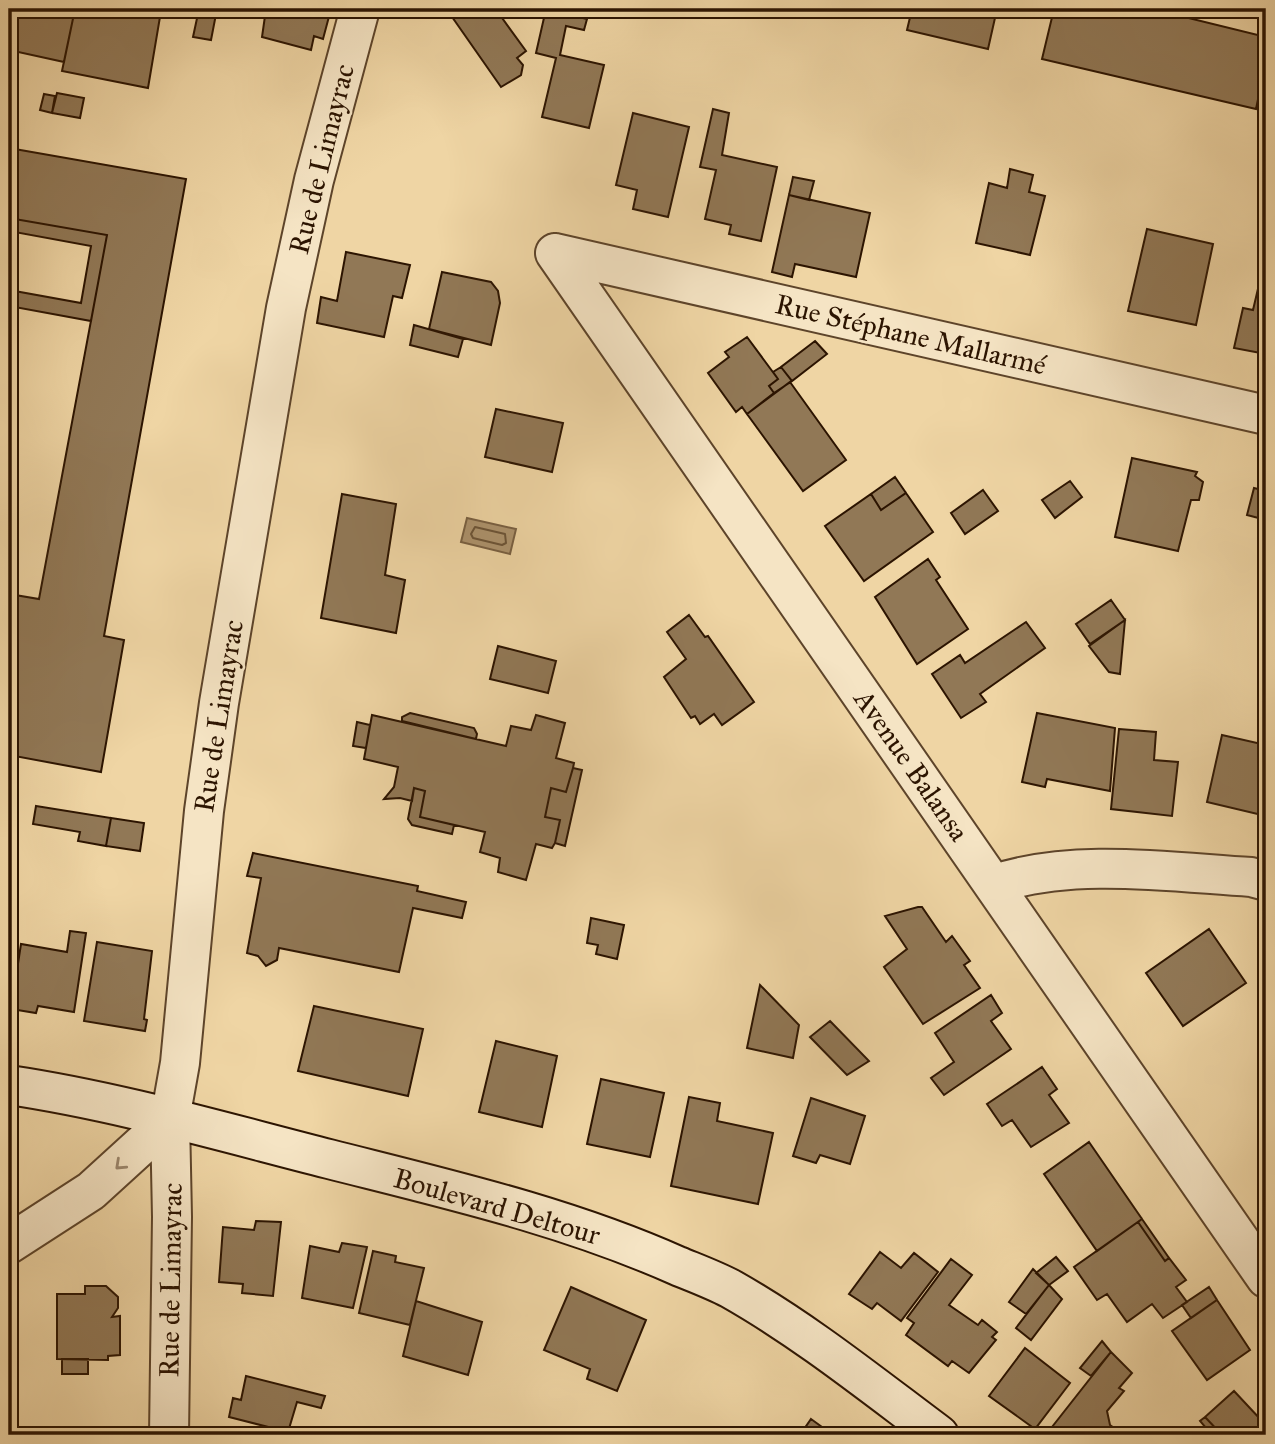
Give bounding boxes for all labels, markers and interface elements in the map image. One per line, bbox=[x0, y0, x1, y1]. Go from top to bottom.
street label: Rue de Limayrac bbox=[281, 61, 362, 258]
street label: Rue Stéphane Mallarmé bbox=[772, 286, 1050, 383]
street label: Rue de Limayrac bbox=[186, 617, 251, 815]
street label: Avenue Balansa bbox=[846, 682, 977, 848]
one-way arrow bbox=[115, 1157, 128, 1169]
street label: Boulevard Deltour bbox=[390, 1160, 605, 1253]
street label: Rue de Limayrac bbox=[151, 1182, 190, 1378]

